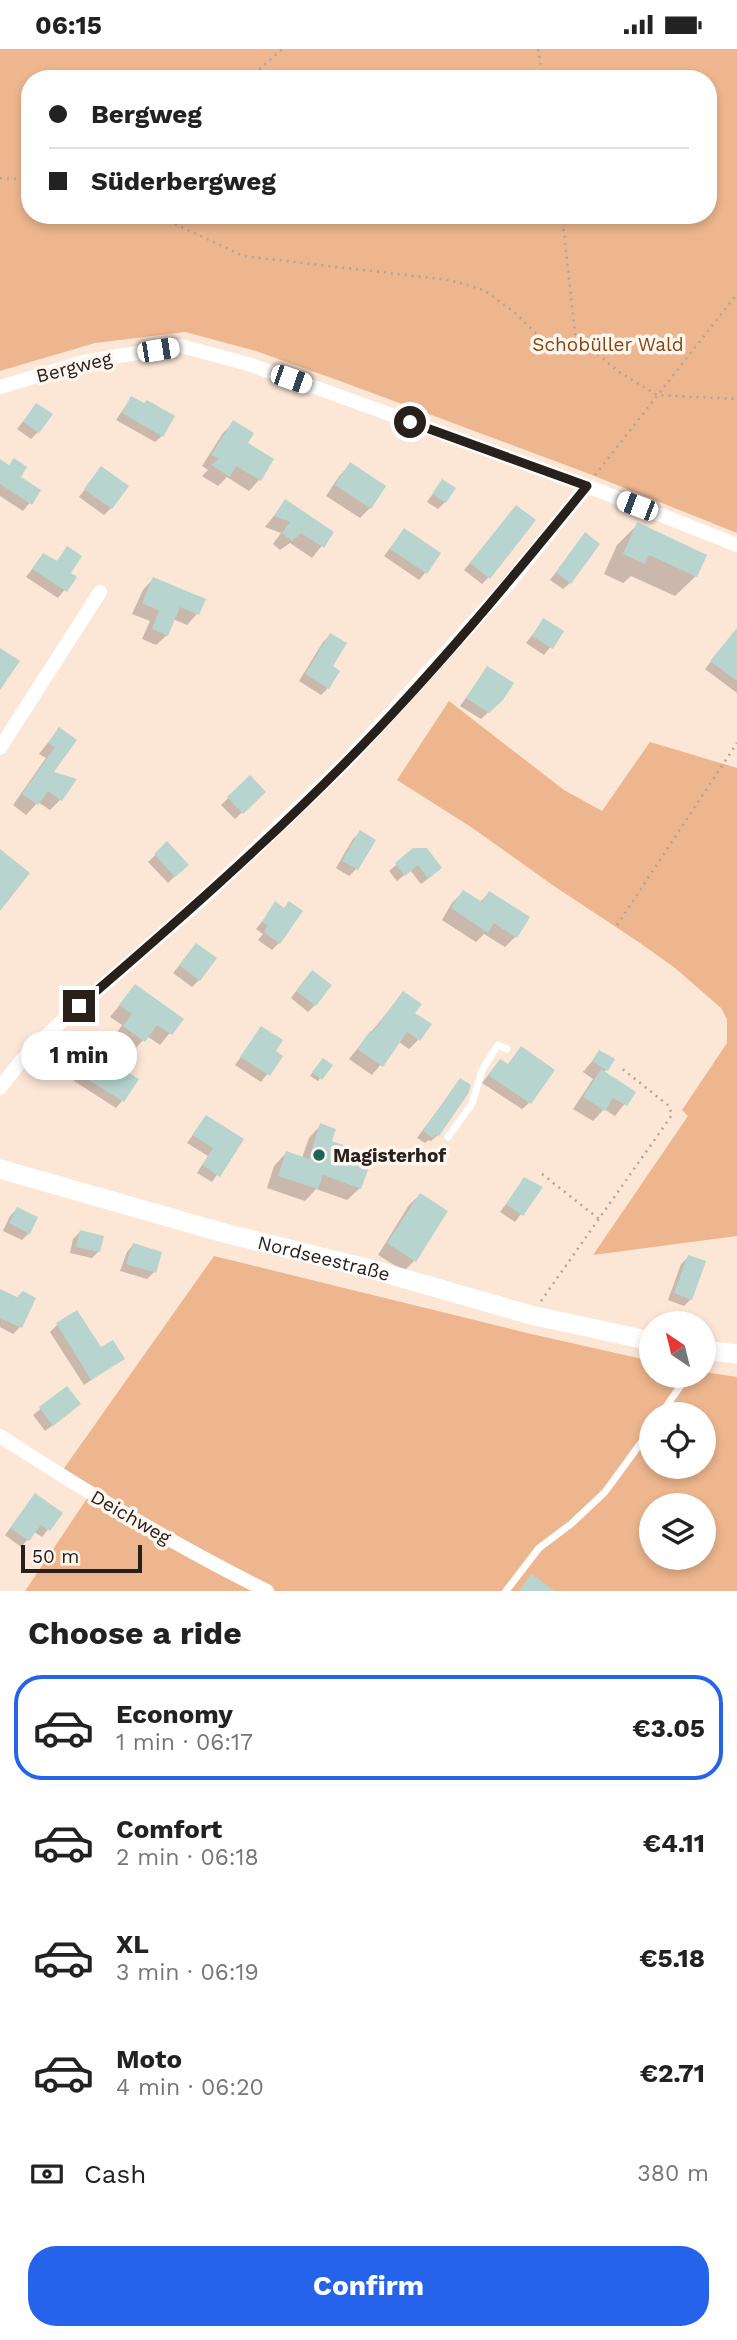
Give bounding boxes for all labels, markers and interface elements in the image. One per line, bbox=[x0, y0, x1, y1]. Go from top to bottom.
text: 06:15 bbox=[35, 10, 102, 40]
text: Bergweg bbox=[91, 99, 202, 129]
text: Süderbergweg bbox=[91, 166, 276, 196]
park label: Schobüller Wald bbox=[532, 333, 684, 356]
car bbox=[136, 336, 181, 364]
street label: Bergweg bbox=[34, 346, 115, 387]
car bbox=[268, 362, 315, 396]
route start bbox=[394, 406, 426, 438]
car bbox=[614, 489, 661, 523]
route end bbox=[63, 990, 95, 1022]
callout: 1 min bbox=[21, 1031, 137, 1079]
text: 1 min bbox=[49, 1042, 109, 1069]
place label: Magisterhof bbox=[333, 1144, 446, 1167]
marker: Magisterhof bbox=[311, 1147, 327, 1163]
street label: Nordseestraße bbox=[256, 1230, 393, 1286]
north arrow bbox=[639, 1311, 716, 1388]
map controls bbox=[639, 1311, 716, 1570]
button: locate bbox=[639, 1402, 716, 1479]
street label: Deichweg bbox=[87, 1485, 176, 1550]
button: layers bbox=[639, 1493, 716, 1570]
scale bar bbox=[21, 1542, 142, 1574]
text: 50 m bbox=[32, 1545, 79, 1568]
text: Choose a ride bbox=[28, 1614, 242, 1652]
icon: car bbox=[32, 1696, 95, 1759]
text: Economy bbox=[116, 1699, 233, 1729]
text: €3.05 bbox=[632, 1713, 705, 1743]
text: 1 min · 06:17 bbox=[116, 1729, 253, 1756]
icon: car bbox=[32, 1811, 95, 1874]
text: Comfort bbox=[116, 1814, 222, 1844]
text: €4.11 bbox=[643, 1828, 705, 1858]
text: 2 min · 06:18 bbox=[116, 1844, 259, 1871]
icon: car bbox=[32, 1926, 95, 1989]
text: XL bbox=[116, 1929, 149, 1959]
text: €5.18 bbox=[639, 1943, 705, 1973]
text: 3 min · 06:19 bbox=[116, 1959, 259, 1986]
icon: car bbox=[32, 2041, 95, 2104]
text: Moto bbox=[116, 2044, 182, 2074]
text: €2.71 bbox=[640, 2058, 705, 2088]
text: 4 min · 06:20 bbox=[116, 2074, 264, 2101]
icon: cash bbox=[28, 2155, 66, 2193]
text: Cash bbox=[84, 2159, 146, 2189]
text: 380 m bbox=[637, 2160, 709, 2187]
button: Confirm bbox=[28, 2246, 709, 2326]

